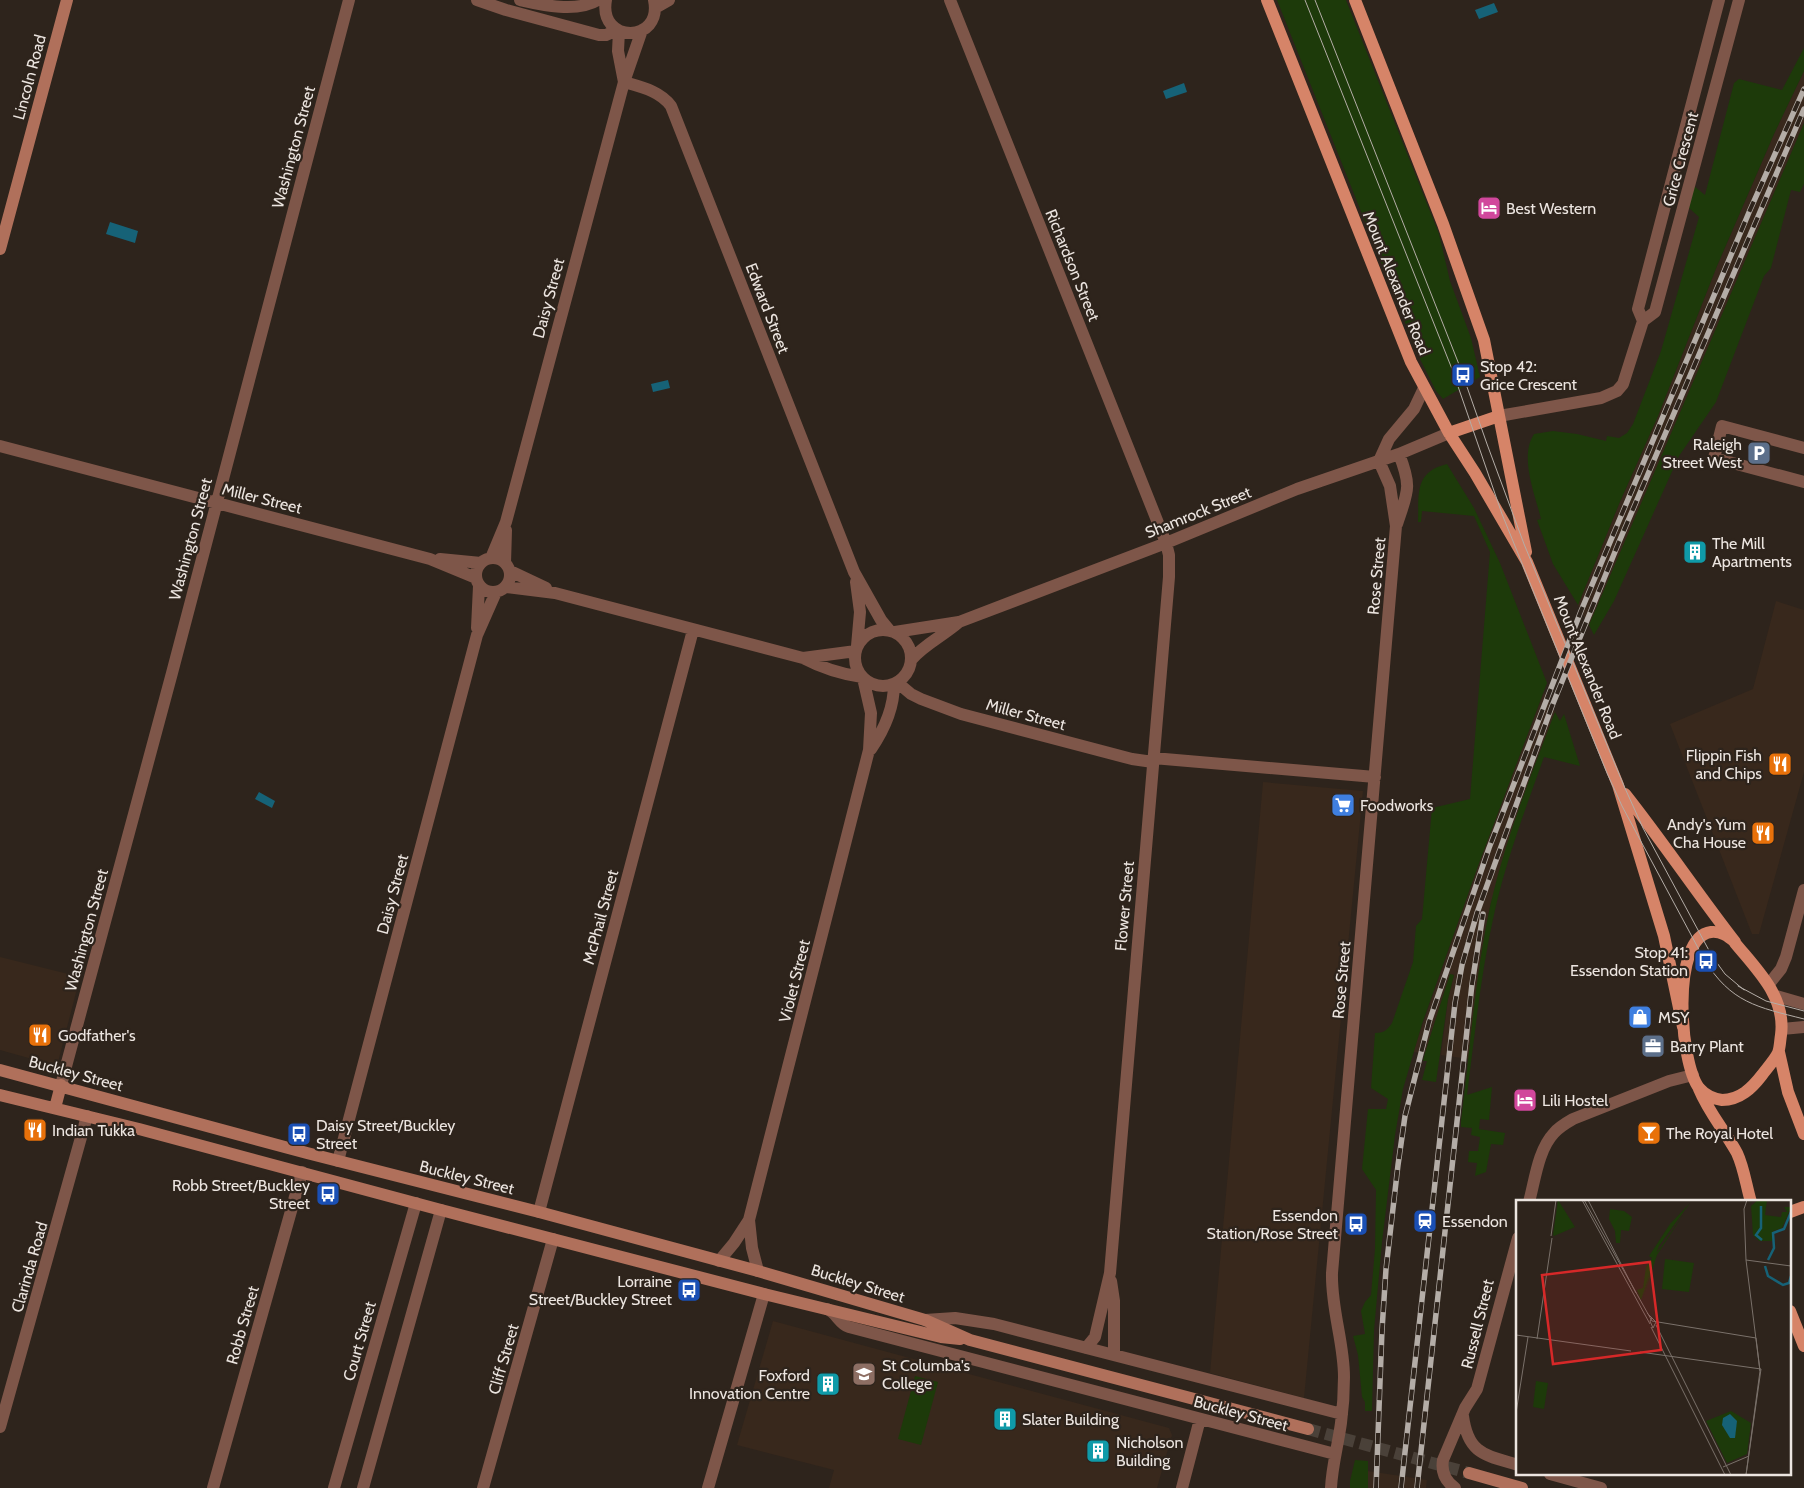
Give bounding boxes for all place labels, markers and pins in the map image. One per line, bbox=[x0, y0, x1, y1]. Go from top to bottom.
hotel icon: Best Western bbox=[1476, 195, 1502, 221]
place label: Best Western bbox=[1506, 199, 1596, 218]
place label: Stop 42: Grice Crescent bbox=[1480, 357, 1578, 394]
bus stop icon: Stop 42: Grice Crescent bbox=[1450, 362, 1476, 388]
place label: Raleigh Street West bbox=[1663, 435, 1743, 472]
parking icon: Raleigh Street West bbox=[1746, 440, 1772, 466]
place label: The Mill Apartments bbox=[1712, 534, 1792, 571]
building icon: The Mill Apartments bbox=[1682, 539, 1708, 565]
place label: Flippin Fish and Chips bbox=[1686, 746, 1762, 783]
restaurant icon: Flippin Fish and Chips bbox=[1767, 751, 1793, 777]
supermarket icon: Foodworks bbox=[1330, 792, 1356, 818]
place label: Foodworks bbox=[1360, 796, 1434, 815]
place label: Andy's Yum Cha House bbox=[1667, 815, 1746, 852]
restaurant icon: Andy's Yum Cha House bbox=[1750, 820, 1776, 846]
place label: Stop 41: Essendon Station bbox=[1570, 943, 1688, 980]
bus stop icon: Stop 41: Essendon Station bbox=[1693, 948, 1719, 974]
shop icon: MSY bbox=[1627, 1004, 1653, 1030]
place label: MSY bbox=[1658, 1008, 1690, 1027]
restaurant icon: Godfather's bbox=[27, 1022, 53, 1048]
place label: Godfather's bbox=[58, 1026, 136, 1045]
office icon: Barry Plant bbox=[1640, 1033, 1666, 1059]
place label: Barry Plant bbox=[1670, 1037, 1744, 1056]
hotel icon: Lili Hostel bbox=[1512, 1087, 1538, 1113]
place label: Lili Hostel bbox=[1542, 1091, 1608, 1110]
place label: Daisy Street/Buckley Street bbox=[316, 1116, 455, 1153]
restaurant icon: Indian Tukka bbox=[22, 1117, 48, 1143]
bar icon: The Royal Hotel bbox=[1636, 1120, 1662, 1146]
place label: Indian Tukka bbox=[52, 1121, 135, 1140]
bus stop icon: Daisy Street/Buckley Street bbox=[286, 1121, 312, 1147]
place label: The Royal Hotel bbox=[1666, 1124, 1773, 1143]
place label: Robb Street/Buckley Street bbox=[172, 1176, 311, 1213]
bus stop icon: Robb Street/Buckley Street bbox=[315, 1181, 341, 1207]
place label: Essendon Station/Rose Street bbox=[1207, 1206, 1339, 1243]
station icon: Essendon bbox=[1412, 1208, 1438, 1234]
bus stop icon: Essendon Station/Rose Street bbox=[1343, 1211, 1369, 1237]
place label: Essendon bbox=[1442, 1212, 1508, 1231]
place label: Lorraine Street/Buckley Street bbox=[529, 1272, 673, 1309]
bus stop icon: Lorraine Street/Buckley Street bbox=[676, 1277, 702, 1303]
place label: St Columba's College bbox=[882, 1356, 970, 1393]
school or university icon: St Columba's College bbox=[851, 1361, 877, 1387]
place label: Foxford Innovation Centre bbox=[689, 1366, 810, 1403]
building icon: Foxford Innovation Centre bbox=[815, 1371, 841, 1397]
building icon: Slater Building bbox=[992, 1406, 1018, 1432]
place label: Slater Building bbox=[1022, 1410, 1120, 1429]
place label: Nicholson Building bbox=[1116, 1433, 1183, 1470]
building icon: Nicholson Building bbox=[1085, 1438, 1111, 1464]

